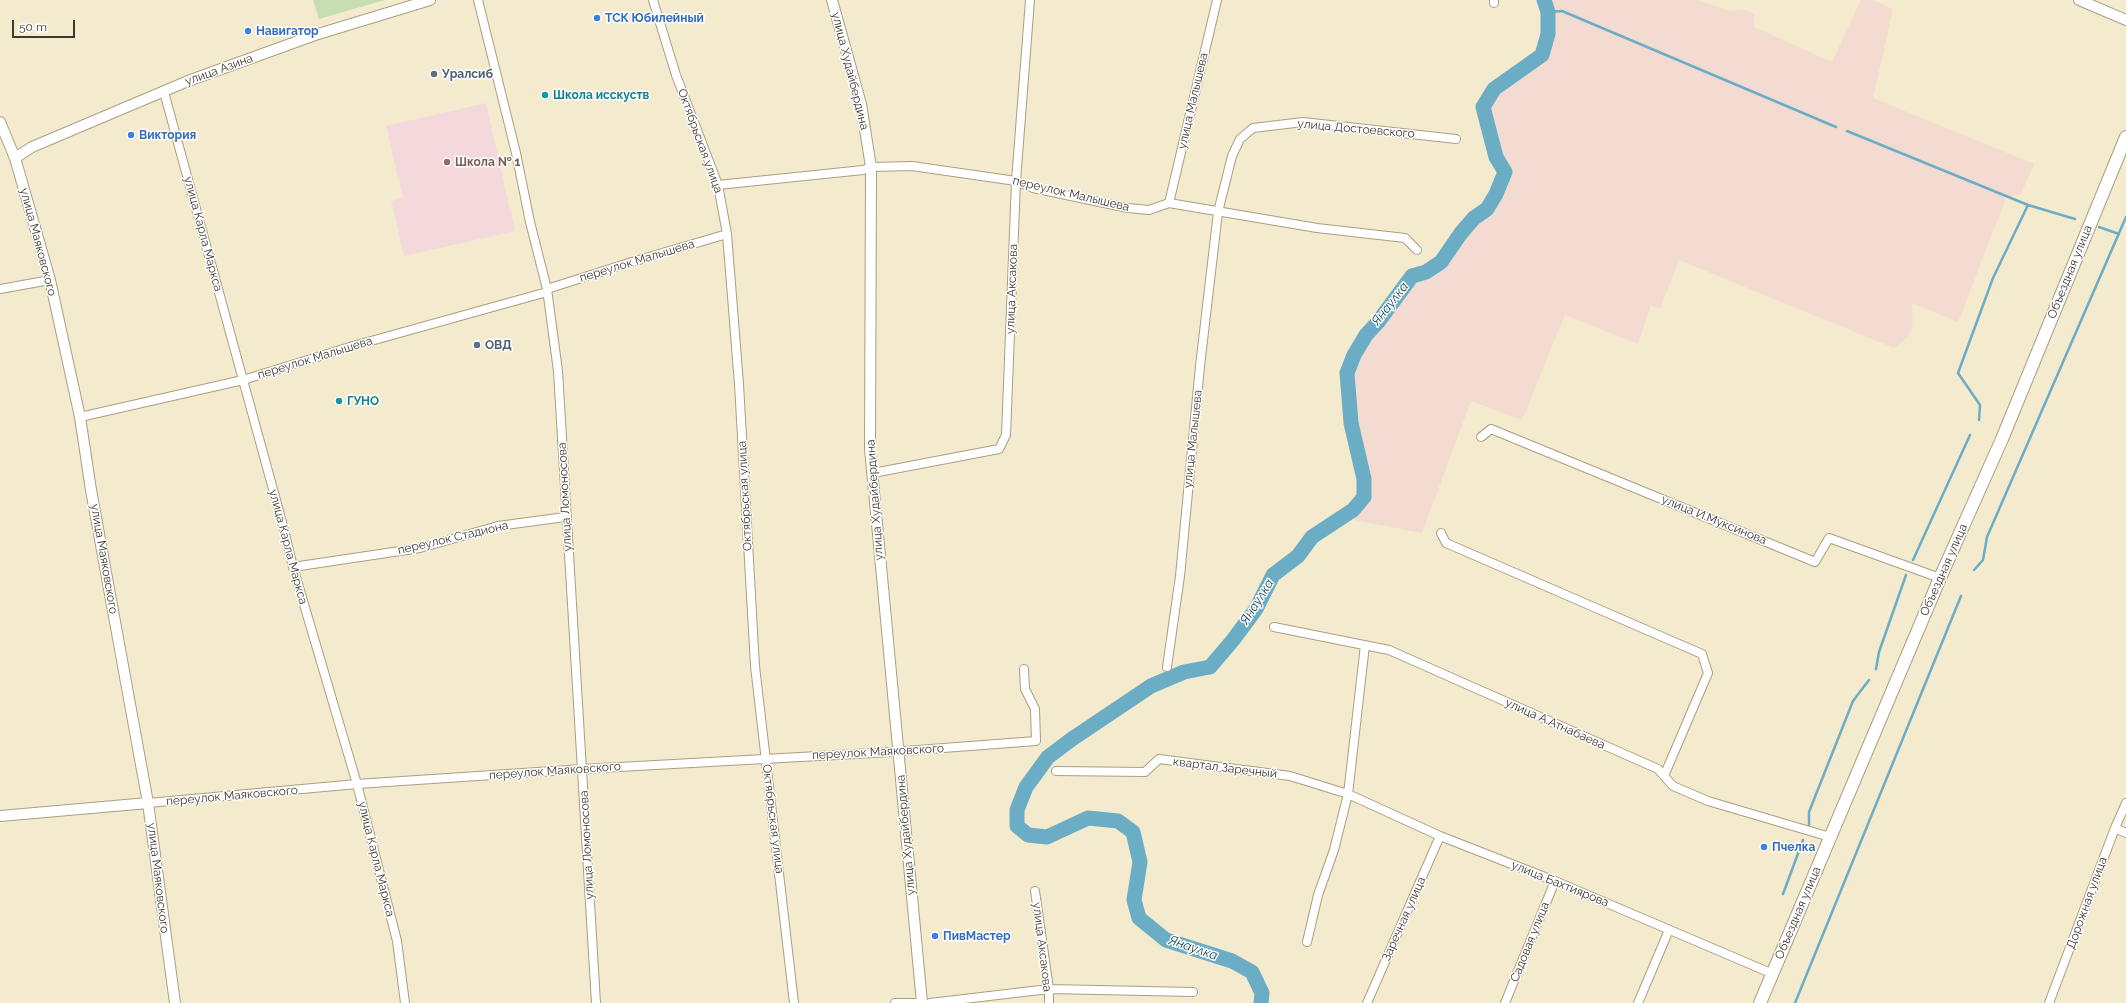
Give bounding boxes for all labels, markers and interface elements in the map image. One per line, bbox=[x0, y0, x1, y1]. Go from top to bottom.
place label: ТСК Юбилейный bbox=[605, 11, 704, 25]
street label: улица Худайбердина bbox=[828, 11, 872, 131]
scale bar bbox=[14, 12, 77, 38]
marker: ТСК Юбилейный bbox=[592, 13, 602, 23]
text: 50 m bbox=[19, 20, 47, 34]
place label: Навигатор bbox=[256, 24, 319, 38]
marker: Навигатор bbox=[243, 26, 253, 36]
street label: улица Азина bbox=[183, 51, 255, 89]
street label: улица Малышева bbox=[1175, 51, 1211, 151]
place label: Уралсиб bbox=[442, 67, 493, 81]
marker: Уралсиб bbox=[429, 69, 439, 79]
street label: Октябрьская улица bbox=[674, 87, 726, 195]
place label: Школа исскуств bbox=[553, 88, 649, 102]
marker: Школа исскуств bbox=[540, 90, 550, 100]
street label: улица Достоевского bbox=[1297, 117, 1415, 141]
place label: Виктория bbox=[139, 128, 196, 142]
marker: Виктория bbox=[126, 130, 136, 140]
place label: Школа № 1 bbox=[455, 155, 520, 169]
marker: Школа № 1 bbox=[442, 157, 452, 167]
street label: переулок Малышева bbox=[1011, 174, 1131, 214]
street label: улица Карла Маркса bbox=[181, 175, 225, 293]
street label: улица Маяковского bbox=[17, 186, 59, 298]
street label: Объездная улица bbox=[2045, 223, 2095, 321]
street label: переулок Малышева bbox=[578, 237, 696, 285]
street label: улица Аксакова bbox=[1003, 244, 1021, 334]
water label: Янаулка bbox=[1368, 279, 1412, 329]
street label: переулок Малышева bbox=[256, 334, 374, 382]
place label: ОВД bbox=[485, 338, 512, 352]
marker: ОВД bbox=[472, 340, 482, 350]
street label: улица Малышева bbox=[1181, 389, 1205, 489]
place label: ГУНО bbox=[347, 394, 379, 408]
marker: ГУНО bbox=[334, 396, 344, 406]
street label: улица Худайбердина bbox=[864, 439, 886, 561]
street label: Октябрьская улица bbox=[735, 441, 755, 551]
street label: улица Ломоносова bbox=[555, 442, 575, 552]
street label: улица Карла Маркса bbox=[266, 488, 310, 606]
street label: улица И.Муксинова bbox=[1659, 492, 1769, 548]
street label: улица Маяковского bbox=[87, 503, 121, 615]
street label: переулок Стадиона bbox=[396, 518, 510, 558]
street label: Объездная улица bbox=[1917, 522, 1971, 618]
water label: Янаулка bbox=[1237, 576, 1277, 628]
street label: улица А.Атнабаева bbox=[1503, 695, 1607, 753]
street label: переулок Маяковского bbox=[812, 741, 944, 763]
street label: квартал Заречный bbox=[1172, 754, 1278, 782]
street label: переулок Маяковского bbox=[489, 759, 621, 783]
street label: Октябрьская улица bbox=[759, 763, 787, 875]
street label: улица Худайбердина bbox=[894, 774, 918, 896]
street label: переулок Маяковского bbox=[166, 783, 298, 809]
street label: улица Ломоносова bbox=[577, 790, 597, 900]
street label: улица Карла Маркса bbox=[355, 800, 397, 918]
street label: улица Маяковского bbox=[144, 822, 172, 934]
place label: Пчелка bbox=[1772, 840, 1815, 854]
marker: Пчелка bbox=[1759, 842, 1769, 852]
street label: Дорожная улица bbox=[2064, 855, 2110, 951]
street label: улица Бахтиярова bbox=[1509, 858, 1611, 910]
street label: Объездная улица bbox=[1772, 864, 1824, 962]
street label: Заречная улица bbox=[1379, 875, 1429, 963]
street label: Садовая улица bbox=[1507, 900, 1553, 984]
street label: улица Аксакова bbox=[1029, 901, 1055, 993]
place label: ПивМастер bbox=[943, 929, 1011, 943]
marker: ПивМастер bbox=[930, 931, 940, 941]
water label: Янаулка bbox=[1166, 932, 1220, 964]

